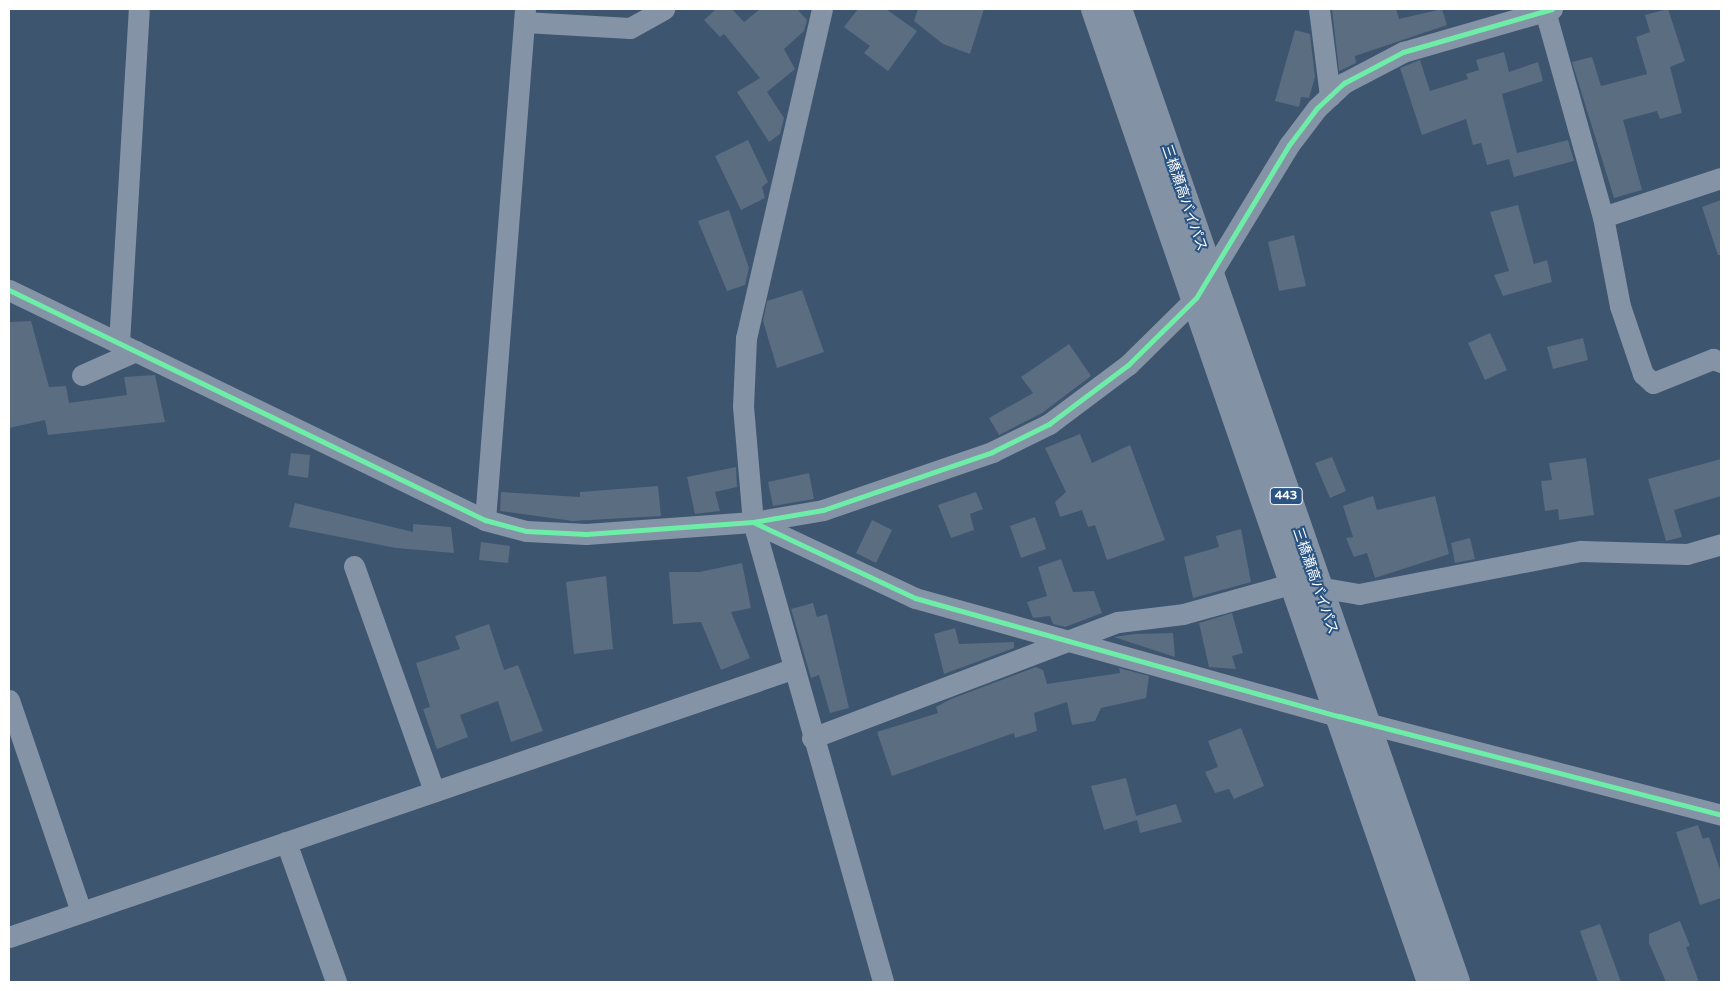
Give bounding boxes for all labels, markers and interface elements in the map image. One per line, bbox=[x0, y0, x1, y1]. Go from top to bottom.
street label: 三橋瀬高バイパス bbox=[1158, 142, 1210, 254]
road number: 443 bbox=[1268, 486, 1304, 506]
street label: 三橋瀬高バイパス bbox=[1289, 525, 1341, 637]

